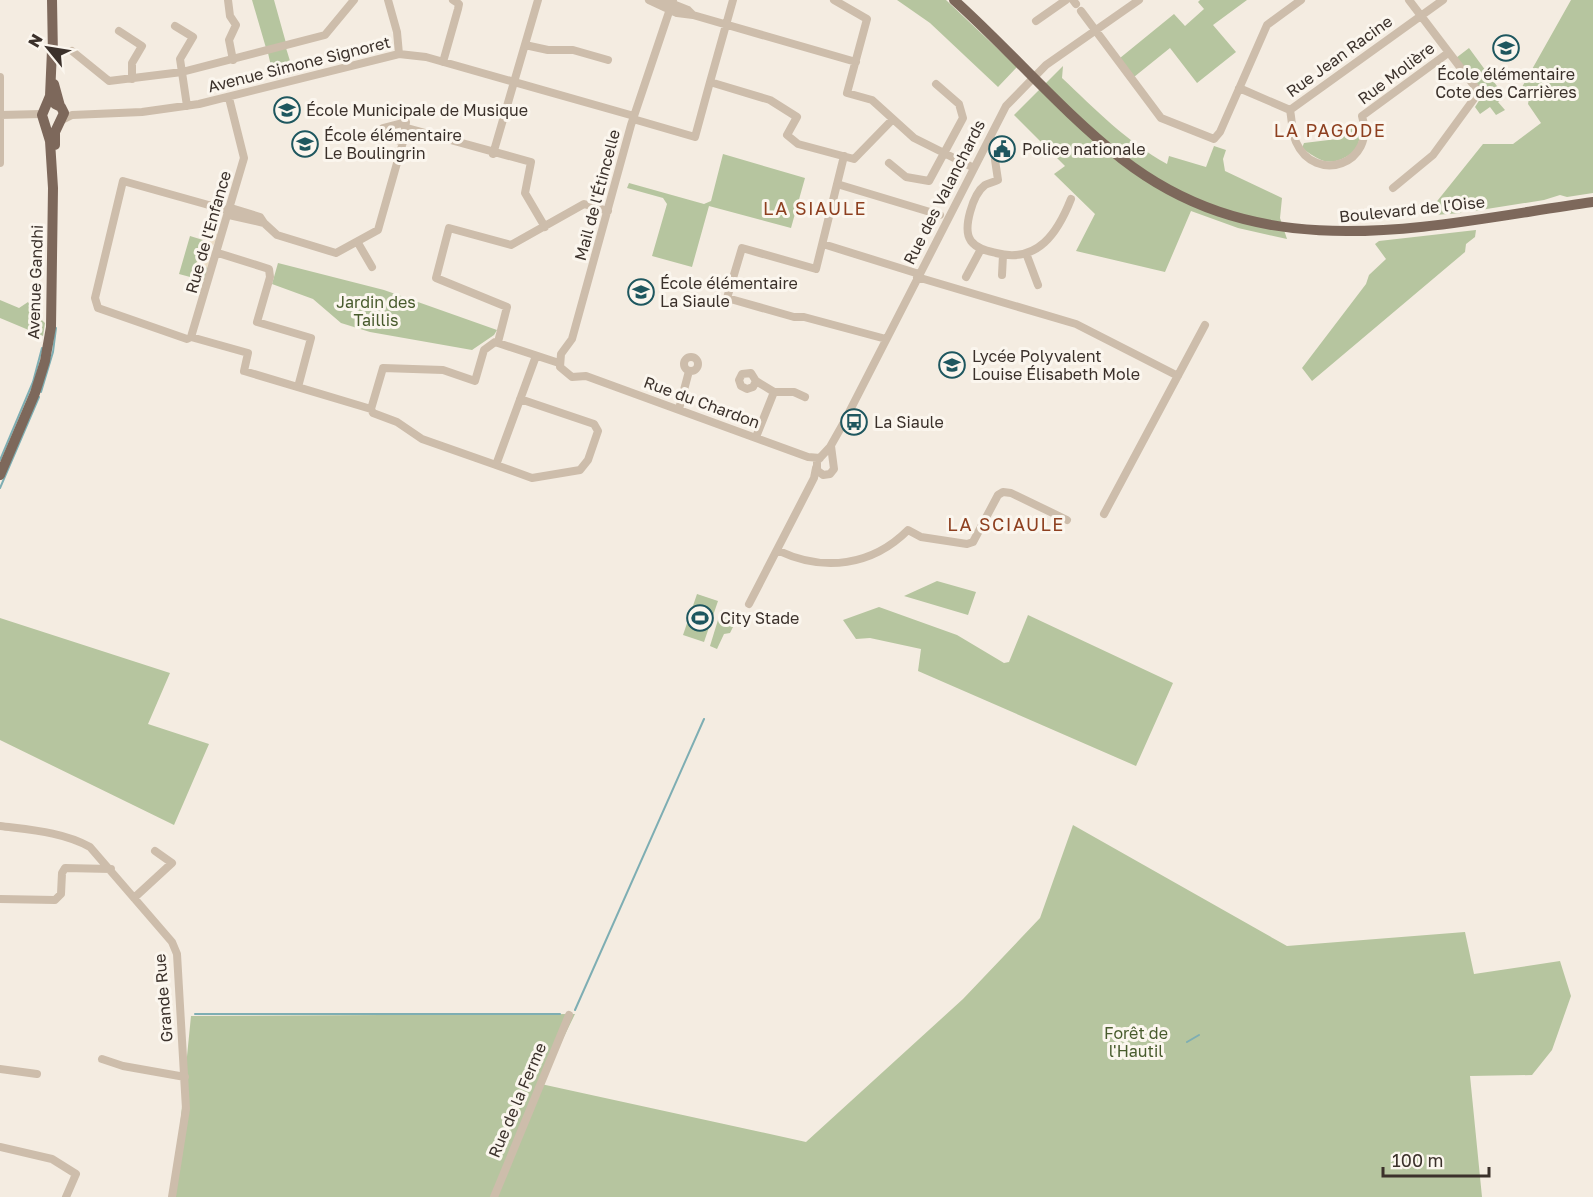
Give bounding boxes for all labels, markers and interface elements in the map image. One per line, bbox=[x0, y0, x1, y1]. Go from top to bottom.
street label: Rue Jean Racine bbox=[1282, 11, 1396, 101]
north arrow bbox=[18, 18, 78, 78]
text: N bbox=[23, 30, 47, 51]
street label: Avenue Simone Signoret bbox=[206, 32, 392, 96]
school or university icon: École élémentaire Cote des Carrières bbox=[1491, 33, 1521, 63]
street label: Rue Molière bbox=[1354, 38, 1438, 108]
place label: École élémentaire Cote des Carrières bbox=[1435, 64, 1577, 102]
school or university icon: École Municipale de Musique bbox=[272, 95, 302, 125]
place label: École Municipale de Musique bbox=[306, 100, 528, 120]
street label: Rue des Valanchards bbox=[899, 116, 989, 268]
district label: LA PAGODE bbox=[1274, 119, 1386, 141]
place label: École élémentaire Le Boulingrin bbox=[324, 125, 462, 163]
street label: Mail de l'Étincelle bbox=[570, 127, 624, 263]
school or university icon: École élémentaire Le Boulingrin bbox=[290, 129, 320, 159]
public building icon: Police nationale bbox=[987, 134, 1017, 164]
place label: Police nationale bbox=[1022, 139, 1145, 159]
street label: Rue de l'Enfance bbox=[181, 168, 235, 296]
street label: Boulevard de l'Oise bbox=[1338, 191, 1486, 227]
district label: LA SIAULE bbox=[763, 197, 867, 219]
street label: Avenue Gandhi bbox=[23, 224, 47, 340]
place label: École élémentaire La Siaule bbox=[660, 273, 798, 311]
school or university icon: École élémentaire La Siaule bbox=[626, 277, 656, 307]
park label: Jardin des Taillis bbox=[336, 292, 416, 330]
place label: Lycée Polyvalent Louise Élisabeth Mole bbox=[972, 346, 1140, 384]
school or university icon: Lycée Polyvalent Louise Élisabeth Mole bbox=[937, 350, 967, 380]
street label: Rue du Chardon bbox=[641, 372, 763, 432]
bus stop icon: La Siaule bbox=[839, 407, 869, 437]
place label: La Siaule bbox=[874, 412, 944, 432]
district label: LA SCIAULE bbox=[947, 513, 1065, 535]
sports icon: City Stade bbox=[685, 603, 715, 633]
place label: City Stade bbox=[720, 608, 799, 628]
street label: Grande Rue bbox=[149, 953, 177, 1043]
park label: Forêt de l'Hautil bbox=[1104, 1023, 1168, 1061]
street label: Rue de la Ferme bbox=[484, 1039, 550, 1161]
scale bar bbox=[1383, 1140, 1490, 1178]
text: 100 m bbox=[1392, 1149, 1443, 1171]

